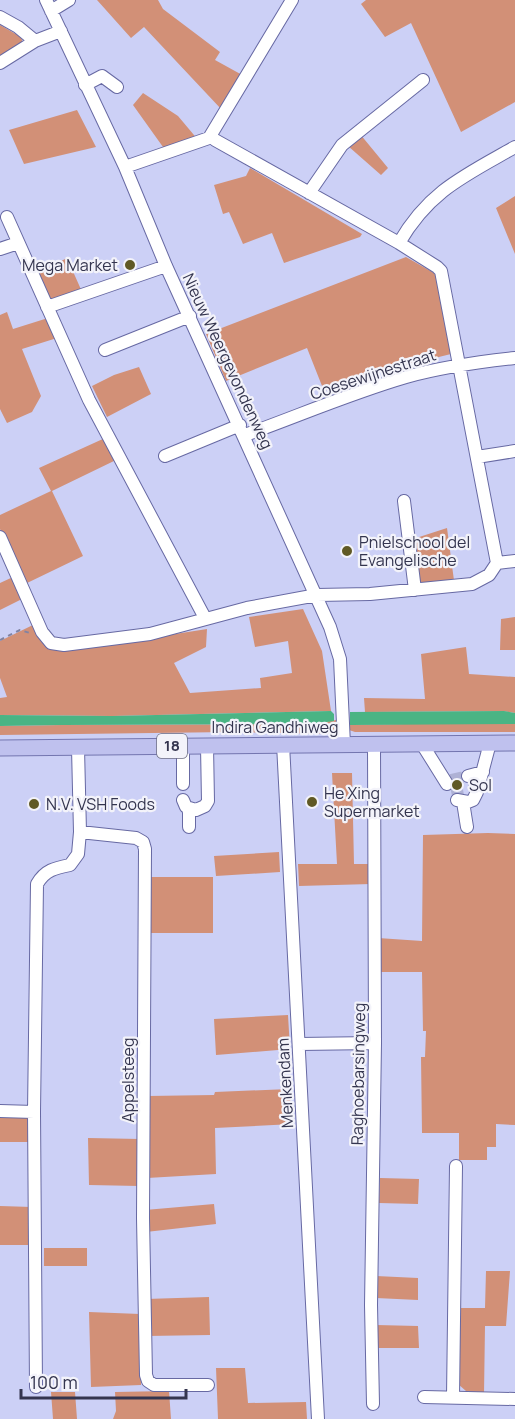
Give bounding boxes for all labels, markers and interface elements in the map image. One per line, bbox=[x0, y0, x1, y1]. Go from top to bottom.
place label: Mega Market bbox=[22, 254, 118, 276]
marker: Mega Market bbox=[123, 258, 137, 272]
street label: Nieuw Weergevondenweg bbox=[178, 270, 278, 452]
street label: Coesewijnestraat bbox=[307, 343, 439, 405]
place label: Pnielschool del Evangelische bbox=[359, 531, 470, 571]
marker: Pnielschool del Evangelische bbox=[340, 544, 354, 558]
street label: Indira Gandhiweg bbox=[211, 716, 339, 738]
road number: 18 bbox=[157, 734, 187, 758]
place label: Sol bbox=[469, 774, 492, 796]
marker: Sol bbox=[450, 778, 464, 792]
place label: He Xing Supermarket bbox=[324, 782, 420, 822]
place label: N.V. VSH Foods bbox=[46, 793, 155, 815]
marker: He Xing Supermarket bbox=[305, 795, 319, 809]
marker: N.V. VSH Foods bbox=[27, 797, 41, 811]
street label: Raghoebarsingweg bbox=[346, 1003, 370, 1145]
street label: Menkendam bbox=[272, 1037, 298, 1129]
street label: Appelsteeg bbox=[117, 1038, 139, 1122]
scale bar bbox=[21, 1362, 186, 1400]
text: 100 m bbox=[30, 1370, 78, 1394]

